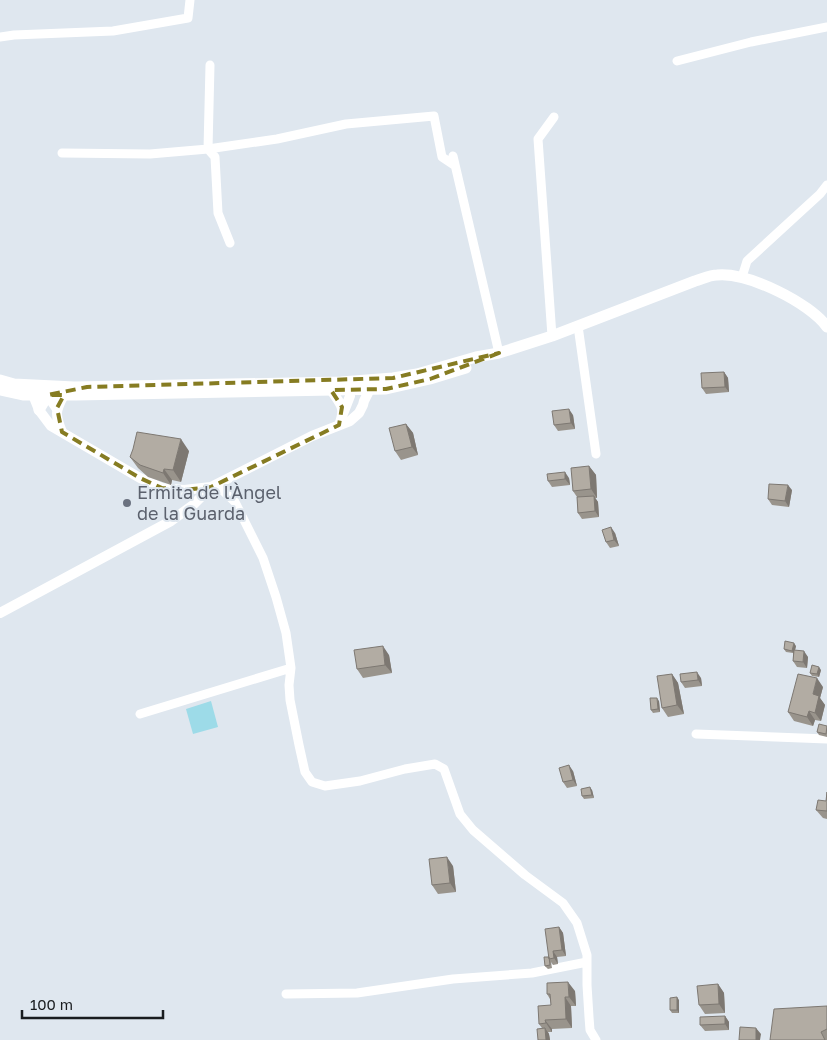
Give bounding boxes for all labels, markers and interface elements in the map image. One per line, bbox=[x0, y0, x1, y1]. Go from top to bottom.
place label: Ermita de l'Àngel de la Guarda bbox=[137, 481, 282, 524]
marker: Ermita de l'Àngel de la Guarda bbox=[121, 497, 133, 509]
scale bar bbox=[22, 988, 164, 1020]
text: 100 m bbox=[30, 995, 73, 1013]

